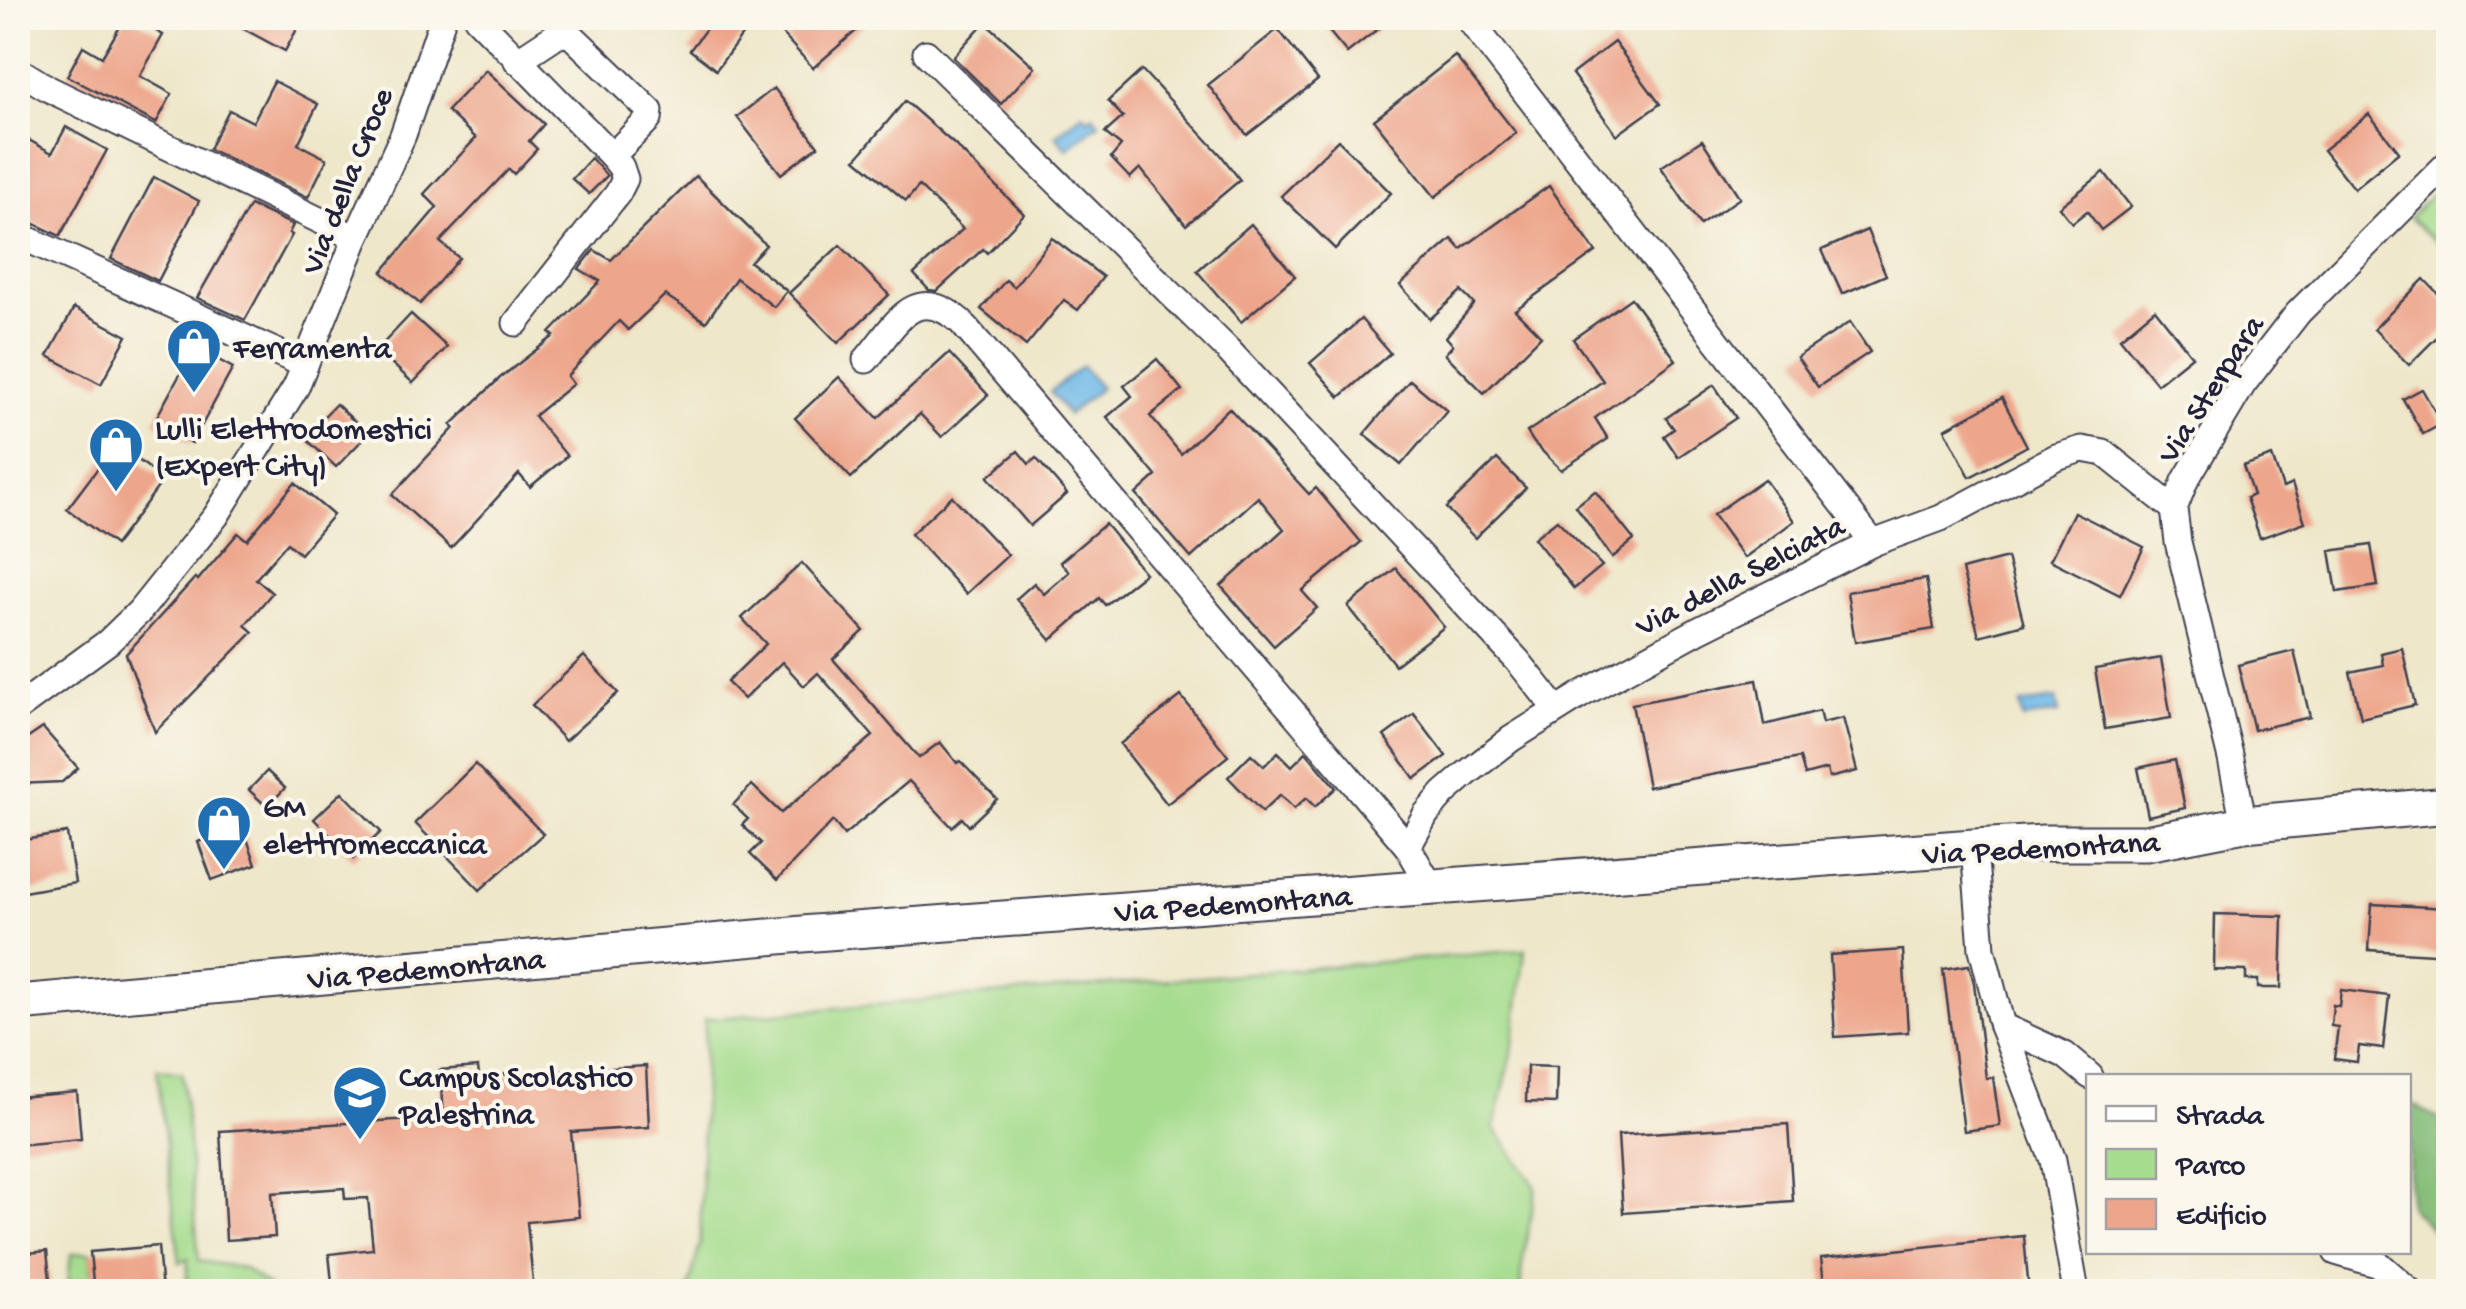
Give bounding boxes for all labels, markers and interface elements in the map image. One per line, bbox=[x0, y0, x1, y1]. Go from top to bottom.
street label: Via della Croce bbox=[295, 83, 404, 281]
street label: Via Sterpara bbox=[2151, 309, 2276, 473]
shop icon: Ferramenta bbox=[164, 316, 224, 395]
place label: Ferramenta bbox=[232, 332, 393, 370]
place label: Lulli Elettrodomestici (Expert City) bbox=[155, 413, 432, 488]
shop icon: Lulli Elettrodomestici (Expert City) bbox=[86, 415, 146, 494]
street label: Via della Selciata bbox=[1629, 509, 1853, 648]
place label: GM elettromeccanica bbox=[263, 791, 488, 866]
shop icon: GM elettromeccanica bbox=[194, 793, 254, 872]
street label: Via Pedemontana bbox=[1921, 826, 2162, 876]
street label: Via Pedemontana bbox=[1112, 880, 1355, 934]
street label: Via Pedemontana bbox=[305, 943, 548, 1001]
place label: Campus Scolastico Palestrina bbox=[398, 1061, 633, 1136]
school or university icon: Campus Scolastico Palestrina bbox=[330, 1063, 390, 1142]
legend bbox=[2086, 1074, 2411, 1254]
text: Strada bbox=[2176, 1101, 2265, 1136]
text: Parco bbox=[2175, 1151, 2246, 1186]
text: Edificio bbox=[2176, 1201, 2267, 1236]

